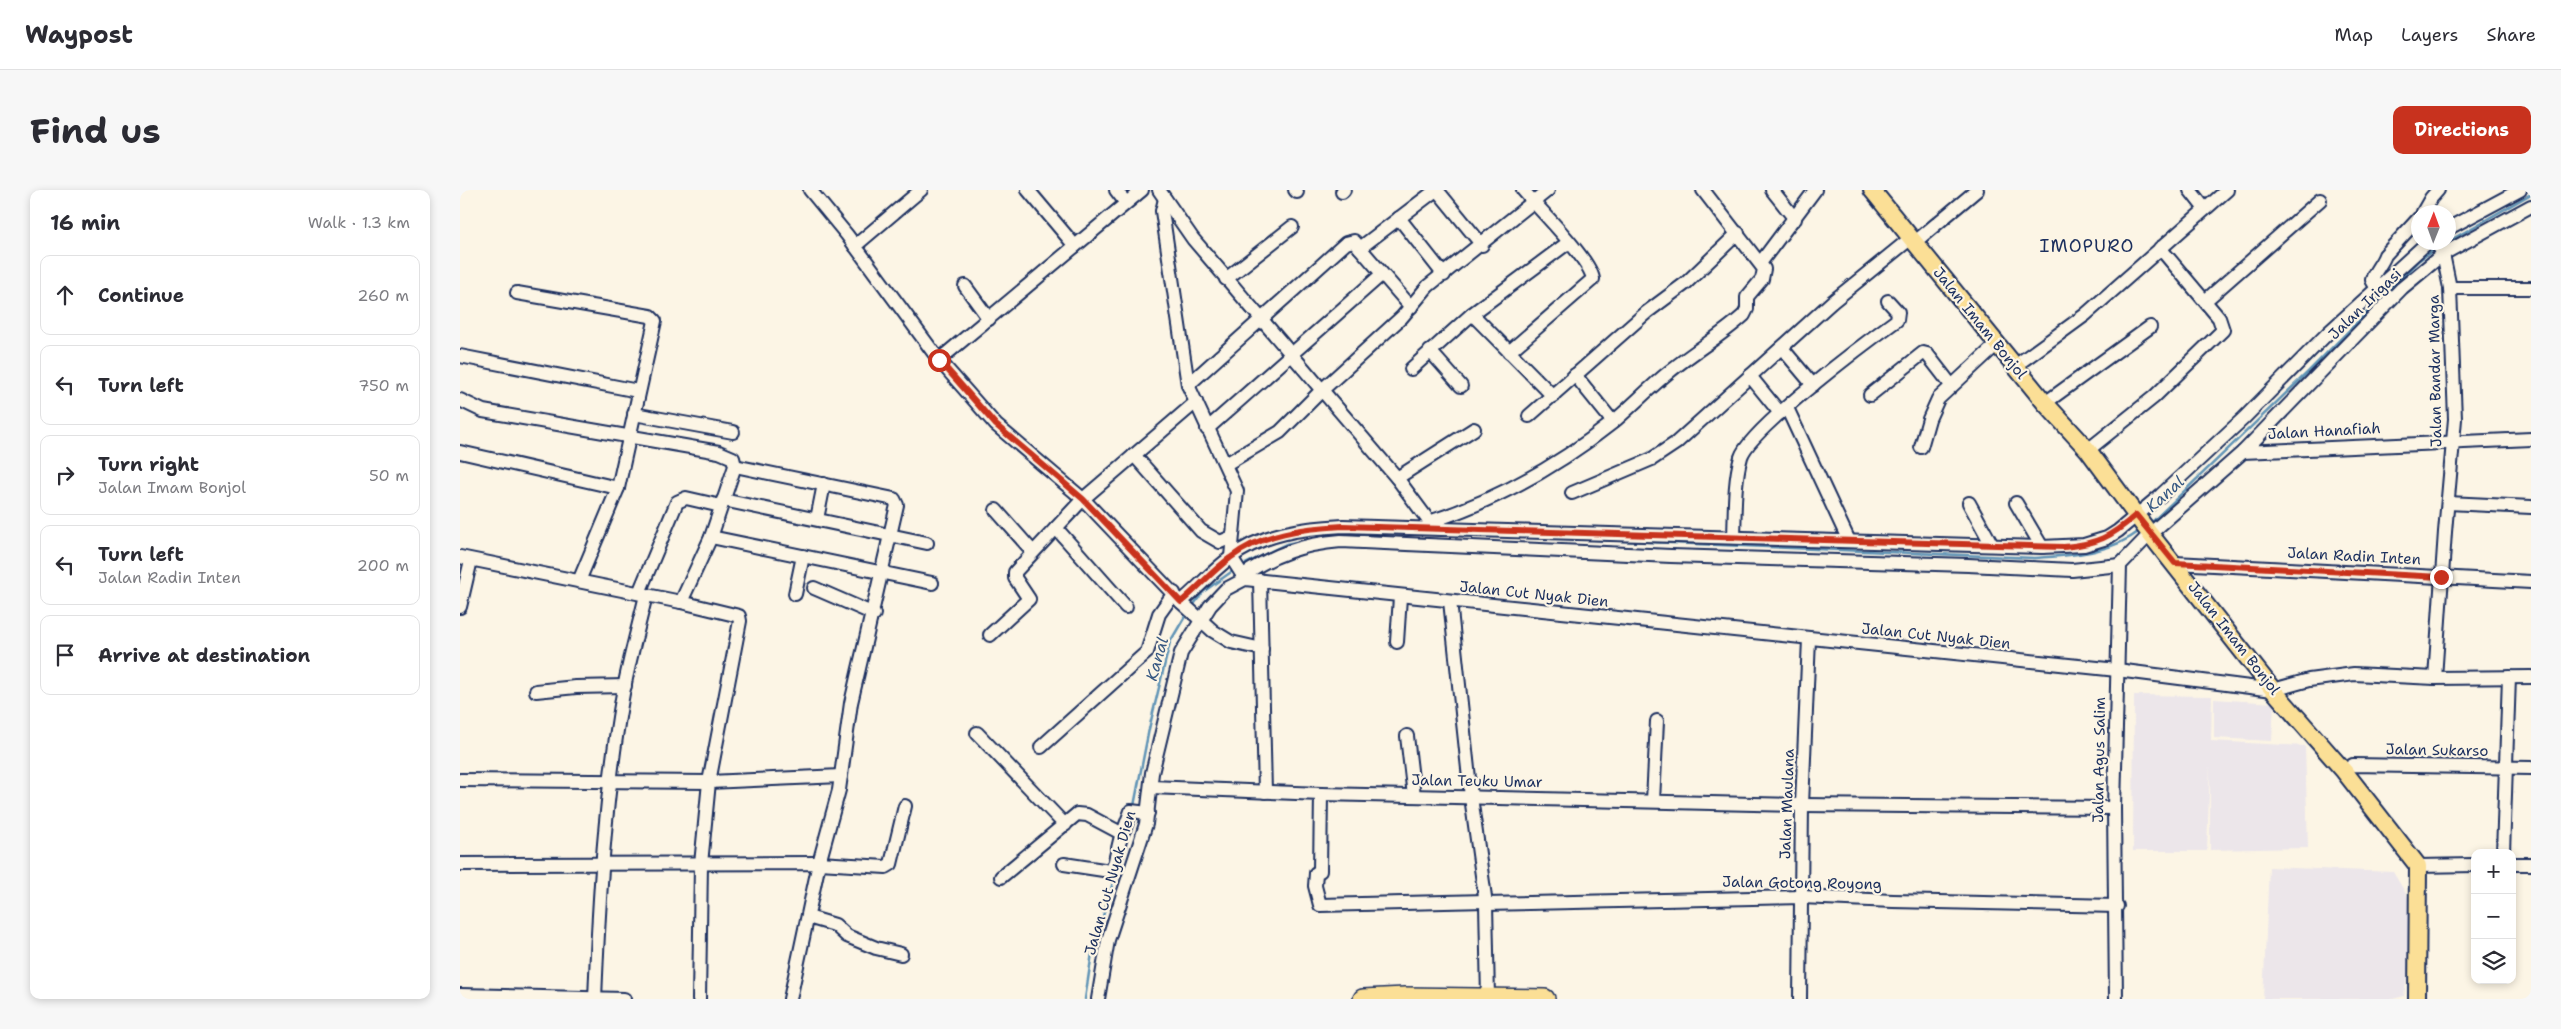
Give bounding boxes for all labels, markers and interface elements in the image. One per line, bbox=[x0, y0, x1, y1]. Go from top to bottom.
text: Waypost bbox=[25, 19, 133, 51]
text: Map bbox=[2335, 23, 2373, 47]
text: Layers bbox=[2401, 23, 2458, 47]
text: Share bbox=[2486, 23, 2536, 47]
button: Directions bbox=[2393, 106, 2531, 154]
text: Find us bbox=[30, 107, 161, 154]
north arrow bbox=[2411, 205, 2456, 250]
text: 16 min bbox=[50, 209, 120, 237]
text: Walk · 1.3 km bbox=[308, 212, 410, 233]
district label: IMOPURO bbox=[2040, 234, 2134, 258]
street label: Jalan Imam Bonjol bbox=[1929, 263, 2032, 384]
street label: Jalan Irigasi bbox=[2324, 264, 2406, 344]
icon: ahead bbox=[51, 281, 79, 309]
text: Continue bbox=[98, 283, 184, 308]
text: 260 m bbox=[357, 285, 409, 306]
street label: Jalan Bandar Marga bbox=[2424, 294, 2446, 447]
route start bbox=[928, 349, 951, 372]
icon: left bbox=[51, 371, 79, 399]
text: Turn left bbox=[98, 373, 184, 398]
text: 750 m bbox=[358, 375, 409, 396]
street label: Jalan Hanafiah bbox=[2267, 418, 2381, 444]
text: Turn right bbox=[98, 452, 199, 477]
icon: right bbox=[51, 461, 79, 489]
text: 50 m bbox=[369, 465, 409, 486]
water label: Kanal bbox=[2141, 471, 2189, 517]
text: Jalan Imam Bonjol bbox=[98, 477, 246, 498]
text: Turn left bbox=[98, 542, 184, 567]
street label: Jalan Radin Inten bbox=[2287, 543, 2421, 569]
icon: left bbox=[51, 551, 79, 579]
text: 200 m bbox=[357, 555, 409, 576]
route end bbox=[2430, 566, 2453, 589]
text: Jalan Radin Inten bbox=[98, 567, 241, 588]
street label: Jalan Cut Nyak Dien bbox=[1458, 576, 1610, 612]
street label: Jalan Imam Bonjol bbox=[2183, 577, 2285, 699]
street label: Jalan Cut Nyak Dien bbox=[1860, 618, 2012, 654]
water label: Kanal bbox=[1141, 635, 1173, 683]
icon: arrive bbox=[51, 641, 79, 669]
text: Arrive at destination bbox=[98, 643, 310, 668]
street label: Jalan Agus Salim bbox=[2088, 697, 2110, 823]
street label: Jalan Sukarso bbox=[2385, 739, 2489, 761]
street label: Jalan Maulana bbox=[1775, 748, 1799, 860]
street label: Jalan Teuku Umar bbox=[1411, 770, 1543, 792]
street label: Jalan Cut Nyak Dien bbox=[1080, 808, 1140, 958]
map controls bbox=[2471, 849, 2516, 984]
button: + bbox=[2471, 849, 2516, 894]
street label: Jalan Gotong Royong bbox=[1722, 872, 1882, 894]
button: − bbox=[2471, 894, 2516, 939]
button: layers bbox=[2471, 939, 2516, 984]

